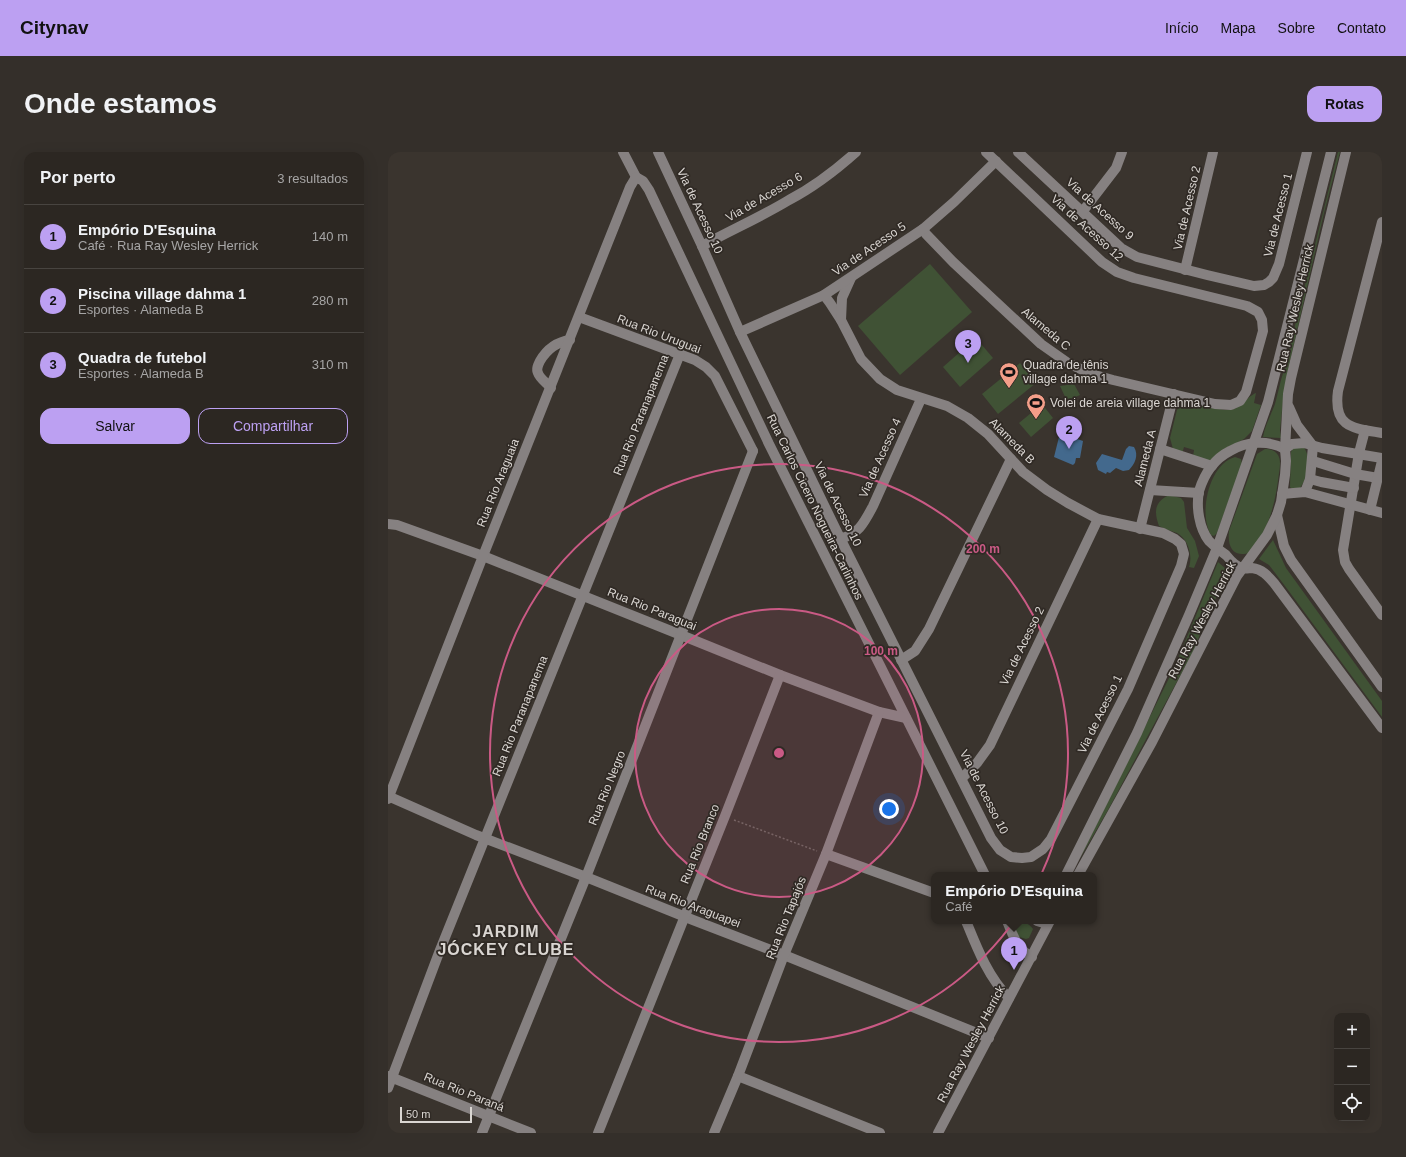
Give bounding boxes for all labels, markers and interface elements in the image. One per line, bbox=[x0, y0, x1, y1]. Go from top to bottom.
text: Citynav bbox=[20, 17, 89, 38]
text: Início bbox=[1165, 20, 1199, 36]
text: Mapa bbox=[1221, 20, 1256, 36]
text: Sobre bbox=[1278, 20, 1315, 36]
text: Contato bbox=[1337, 20, 1386, 36]
button: Rotas bbox=[1307, 86, 1382, 122]
text: Onde estamos bbox=[24, 88, 217, 119]
street label: Via de Acesso 2 bbox=[1171, 164, 1204, 251]
street label: Via de Acesso 10 bbox=[674, 166, 726, 256]
text: Por perto bbox=[40, 168, 116, 187]
street label: Via de Acesso 6 bbox=[723, 169, 805, 225]
text: 3 resultados bbox=[277, 171, 348, 186]
street label: Via de Acesso 1 bbox=[1261, 171, 1295, 258]
street label: Via de Acesso 9 bbox=[1063, 175, 1137, 243]
street label: Via de Acesso 12 bbox=[1048, 192, 1126, 264]
street label: Via de Acesso 5 bbox=[830, 219, 909, 279]
text: Empório D'Esquina bbox=[78, 221, 216, 238]
text: 1 bbox=[49, 229, 57, 244]
text: 140 m bbox=[312, 229, 348, 244]
text: Café · Rua Ray Wesley Herrick bbox=[78, 238, 258, 253]
street label: Rua Ray Wesley Herrick bbox=[1274, 242, 1317, 373]
text: Piscina village dahma 1 bbox=[78, 285, 246, 302]
text: 2 bbox=[49, 293, 57, 308]
text: 280 m bbox=[312, 293, 348, 308]
text: Esportes · Alameda B bbox=[78, 302, 204, 317]
street label: Alameda C bbox=[1019, 305, 1073, 354]
street label: Rua Rio Uruguai bbox=[615, 312, 703, 356]
pin: 3 bbox=[955, 330, 981, 363]
text: Quadra de futebol bbox=[78, 349, 206, 366]
street label: Rua Rio Paranapanema bbox=[610, 352, 672, 477]
text: 3 bbox=[49, 357, 57, 372]
text: 310 m bbox=[312, 357, 348, 372]
place label: Quadra de tênis village dahma 1 bbox=[1023, 358, 1108, 386]
sports icon: Quadra de tênis village dahma 1 bbox=[998, 361, 1020, 389]
text: Esportes · Alameda B bbox=[78, 366, 204, 381]
sports icon: Volei de areia village dahma 1 bbox=[1025, 392, 1047, 420]
place label: Volei de areia village dahma 1 bbox=[1050, 396, 1210, 410]
button: Salvar bbox=[40, 408, 190, 444]
button: Compartilhar bbox=[198, 408, 348, 444]
street label: Rua Carlos Cicero Nogueira-Carlinhos bbox=[764, 412, 866, 602]
street label: Alameda B bbox=[986, 415, 1038, 467]
street label: Via de Acesso 4 bbox=[856, 416, 904, 500]
pin: 2 bbox=[1056, 416, 1082, 449]
street label: Alameda A bbox=[1131, 428, 1159, 488]
street label: Rua Rio Araguaia bbox=[474, 436, 522, 529]
street label: Via de Acesso 10 bbox=[811, 459, 865, 549]
text: 200 m bbox=[966, 542, 1000, 556]
street label: Rua Ray Wesley Herrick bbox=[1165, 558, 1239, 681]
street label: Rua Rio Paraguai bbox=[605, 585, 699, 633]
street label: Via de Acesso 2 bbox=[997, 604, 1047, 688]
text: 100 m bbox=[864, 644, 898, 658]
street label: Rua Rio Paranapanema bbox=[489, 653, 551, 778]
street label: Via de Acesso 1 bbox=[1075, 672, 1125, 756]
centre of rings bbox=[772, 746, 786, 760]
street label: Rua Rio Negro bbox=[586, 748, 628, 827]
street label: Via de Acesso 10 bbox=[957, 748, 1011, 837]
your location bbox=[879, 799, 899, 819]
street label: Rua Rio Branco bbox=[678, 802, 722, 886]
popup bbox=[931, 872, 1097, 924]
street label: Rua Rio Tapajós bbox=[763, 875, 809, 961]
street label: Rua Rio Araguapei bbox=[643, 881, 743, 931]
text: Empório D'Esquina bbox=[945, 882, 1083, 899]
text: Café bbox=[945, 899, 973, 914]
district label: JARDIM JÓCKEY CLUBE bbox=[437, 923, 575, 958]
pin: 1 bbox=[1001, 937, 1027, 970]
street label: Rua Ray Wesley Herrick bbox=[934, 982, 1008, 1105]
map controls bbox=[1334, 1013, 1370, 1121]
button: + bbox=[1334, 1013, 1370, 1049]
button: − bbox=[1334, 1049, 1370, 1085]
street label: Rua Rio Paraná bbox=[422, 1070, 507, 1115]
button: locate bbox=[1334, 1085, 1370, 1121]
scale bar bbox=[400, 1105, 472, 1124]
text: 50 m bbox=[406, 1108, 430, 1120]

